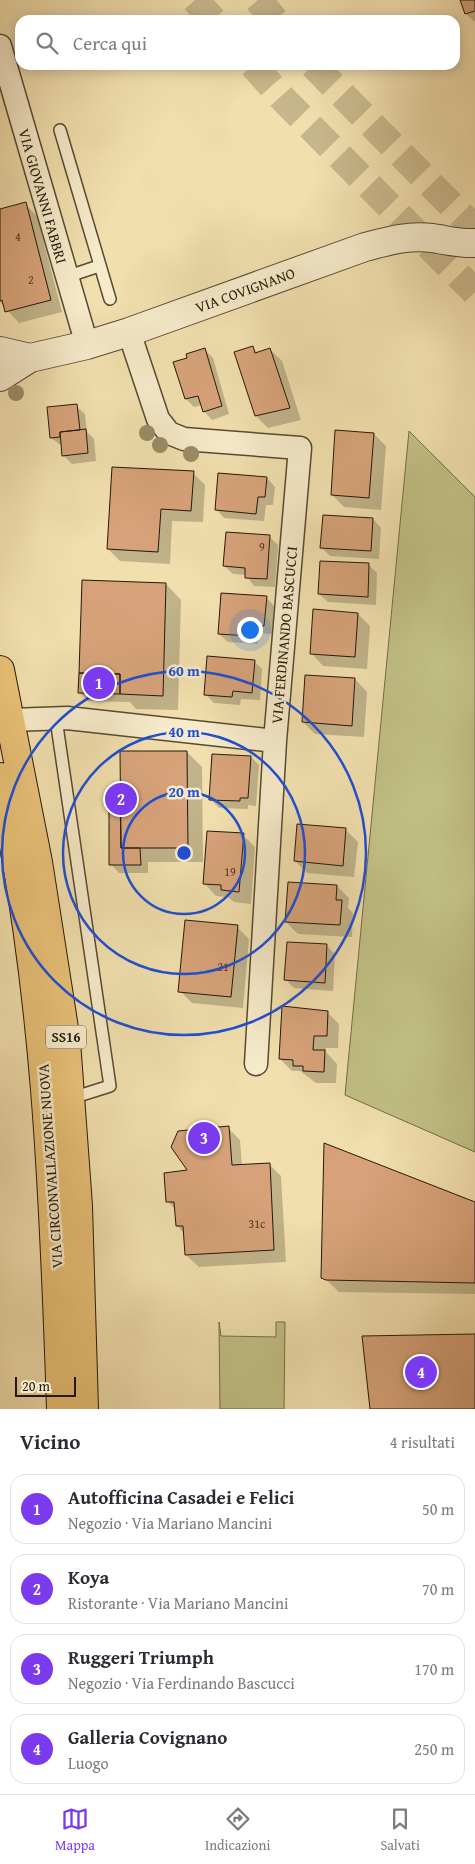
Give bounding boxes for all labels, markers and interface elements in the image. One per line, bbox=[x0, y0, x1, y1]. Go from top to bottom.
search box bbox=[15, 15, 460, 70]
icon: search bbox=[33, 29, 61, 57]
text: Cerca qui bbox=[73, 29, 147, 57]
street label: VIA GIOVANNI FABBRI bbox=[14, 126, 72, 266]
house number: 4 bbox=[15, 228, 21, 245]
street label: VIA COVIGNANO bbox=[192, 262, 298, 318]
house number: 2 bbox=[28, 271, 34, 288]
house number: 9 bbox=[259, 538, 265, 555]
street label: VIA FERDINANDO BASCUCCI bbox=[266, 545, 302, 725]
your location bbox=[237, 617, 263, 643]
text: 60 m bbox=[168, 660, 200, 681]
pin: 1 bbox=[83, 664, 115, 702]
text: 40 m bbox=[168, 721, 200, 742]
pin: 2 bbox=[105, 780, 137, 818]
text: 20 m bbox=[168, 781, 200, 802]
centre of rings bbox=[175, 844, 193, 862]
house number: 19 bbox=[224, 863, 236, 880]
house number: 21 bbox=[217, 958, 229, 975]
road number: SS16 bbox=[46, 1026, 86, 1048]
street label: VIA CIRCONVALLAZIONE NUOVA bbox=[32, 1063, 68, 1269]
pin: 3 bbox=[188, 1119, 220, 1157]
house number: 31c bbox=[249, 1215, 266, 1232]
pin: 4 bbox=[405, 1353, 437, 1391]
scale bar bbox=[15, 1374, 76, 1397]
text: 20 m bbox=[22, 1376, 50, 1396]
text: Vicino bbox=[20, 1426, 80, 1457]
text: 4 risultati bbox=[390, 1430, 455, 1454]
text: Autofficina Casadei e Felici bbox=[68, 1483, 294, 1511]
text: 1 bbox=[33, 1497, 41, 1521]
text: 50 m bbox=[422, 1497, 454, 1521]
text: Negozio · Via Mariano Mancini bbox=[68, 1511, 272, 1535]
text: Koya bbox=[68, 1563, 109, 1591]
text: 2 bbox=[33, 1577, 41, 1601]
text: 70 m bbox=[422, 1577, 454, 1601]
text: Ristorante · Via Mariano Mancini bbox=[68, 1591, 289, 1615]
text: Ruggeri Triumph bbox=[68, 1643, 214, 1671]
text: 3 bbox=[33, 1657, 41, 1681]
text: 170 m bbox=[414, 1657, 454, 1681]
text: Negozio · Via Ferdinando Bascucci bbox=[68, 1671, 295, 1695]
text: Galleria Covignano bbox=[68, 1723, 227, 1751]
text: 4 bbox=[33, 1737, 41, 1761]
text: 250 m bbox=[414, 1737, 454, 1761]
text: Luogo bbox=[68, 1751, 109, 1775]
tab: Mappa bbox=[55, 1805, 95, 1855]
tab: Indicazioni bbox=[205, 1805, 270, 1855]
tab: Salvati bbox=[380, 1805, 420, 1855]

